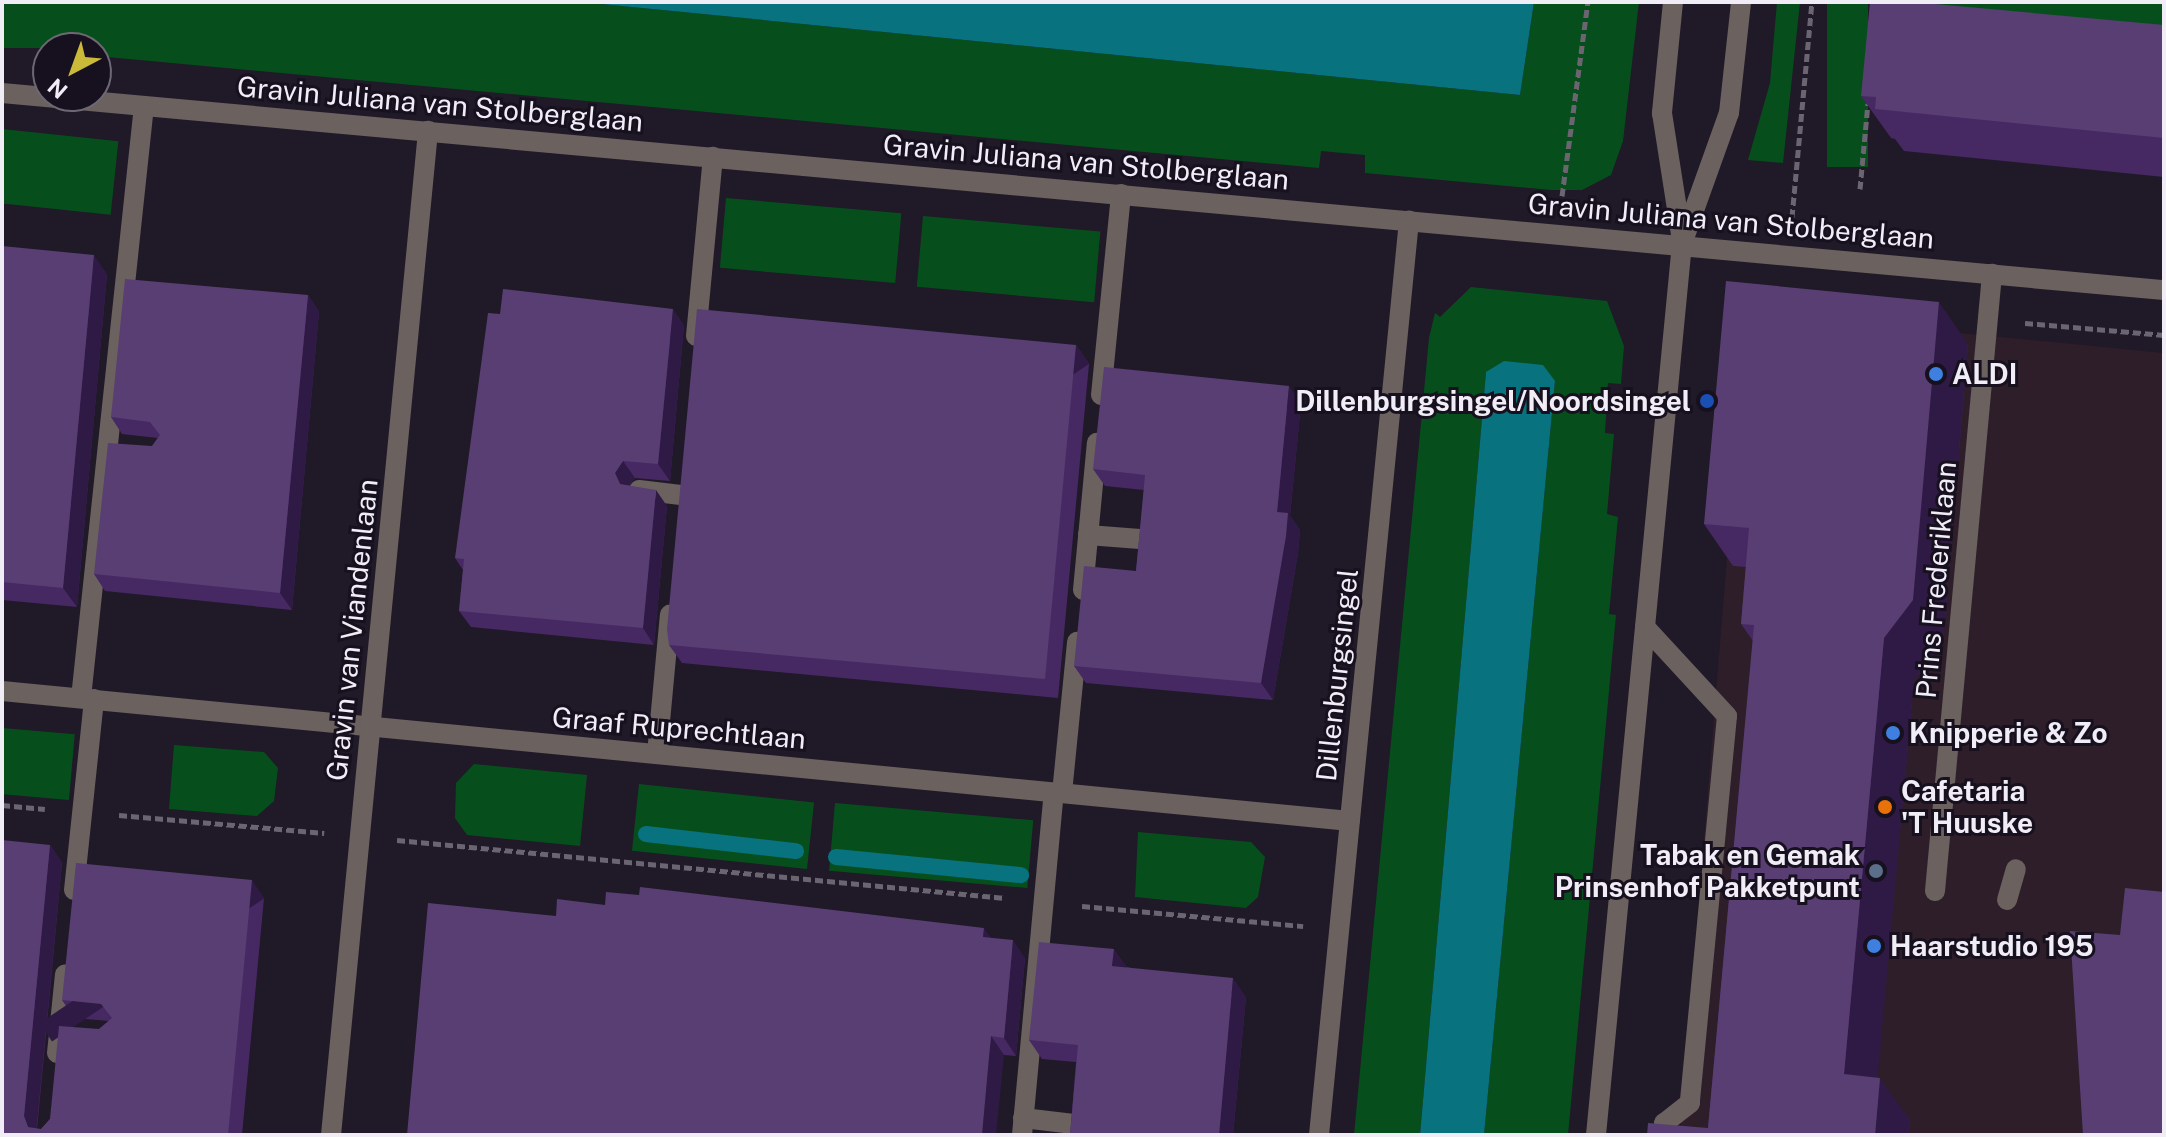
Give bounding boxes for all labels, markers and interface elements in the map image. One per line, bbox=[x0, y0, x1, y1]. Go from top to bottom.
north arrow bbox=[32, 32, 112, 112]
street label: Gravin Juliana van Stolberglaan bbox=[235, 69, 645, 139]
text: N bbox=[43, 73, 73, 104]
street label: Gravin Juliana van Stolberglaan bbox=[881, 127, 1291, 197]
street label: Gravin Juliana van Stolberglaan bbox=[1526, 186, 1936, 256]
place label: ALDI bbox=[1952, 357, 2017, 391]
marker: ALDI bbox=[1927, 365, 1945, 383]
place label: Dillenburgsingel/Noordsingel bbox=[1295, 384, 1691, 418]
marker: Dillenburgsingel/Noordsingel bbox=[1698, 392, 1716, 410]
street label: Prins Frederiklaan bbox=[1909, 460, 1963, 700]
street label: Gravin van Viandenlaan bbox=[319, 477, 385, 783]
street label: Dillenburgsingel bbox=[1309, 567, 1365, 783]
street label: Graaf Ruprechtlaan bbox=[551, 700, 807, 756]
place label: Knipperie & Zo bbox=[1909, 716, 2108, 750]
marker: Knipperie & Zo bbox=[1884, 724, 1902, 742]
place label: Cafetaria 'T Huuske bbox=[1901, 774, 2033, 840]
marker: Cafetaria 'T Huuske bbox=[1876, 798, 1894, 816]
place label: Tabak en Gemak Prinsenhof Pakketpunt bbox=[1555, 838, 1860, 904]
marker: Tabak en Gemak Prinsenhof Pakketpunt bbox=[1867, 862, 1885, 880]
place label: Haarstudio 195 bbox=[1890, 929, 2094, 963]
marker: Haarstudio 195 bbox=[1865, 937, 1883, 955]

